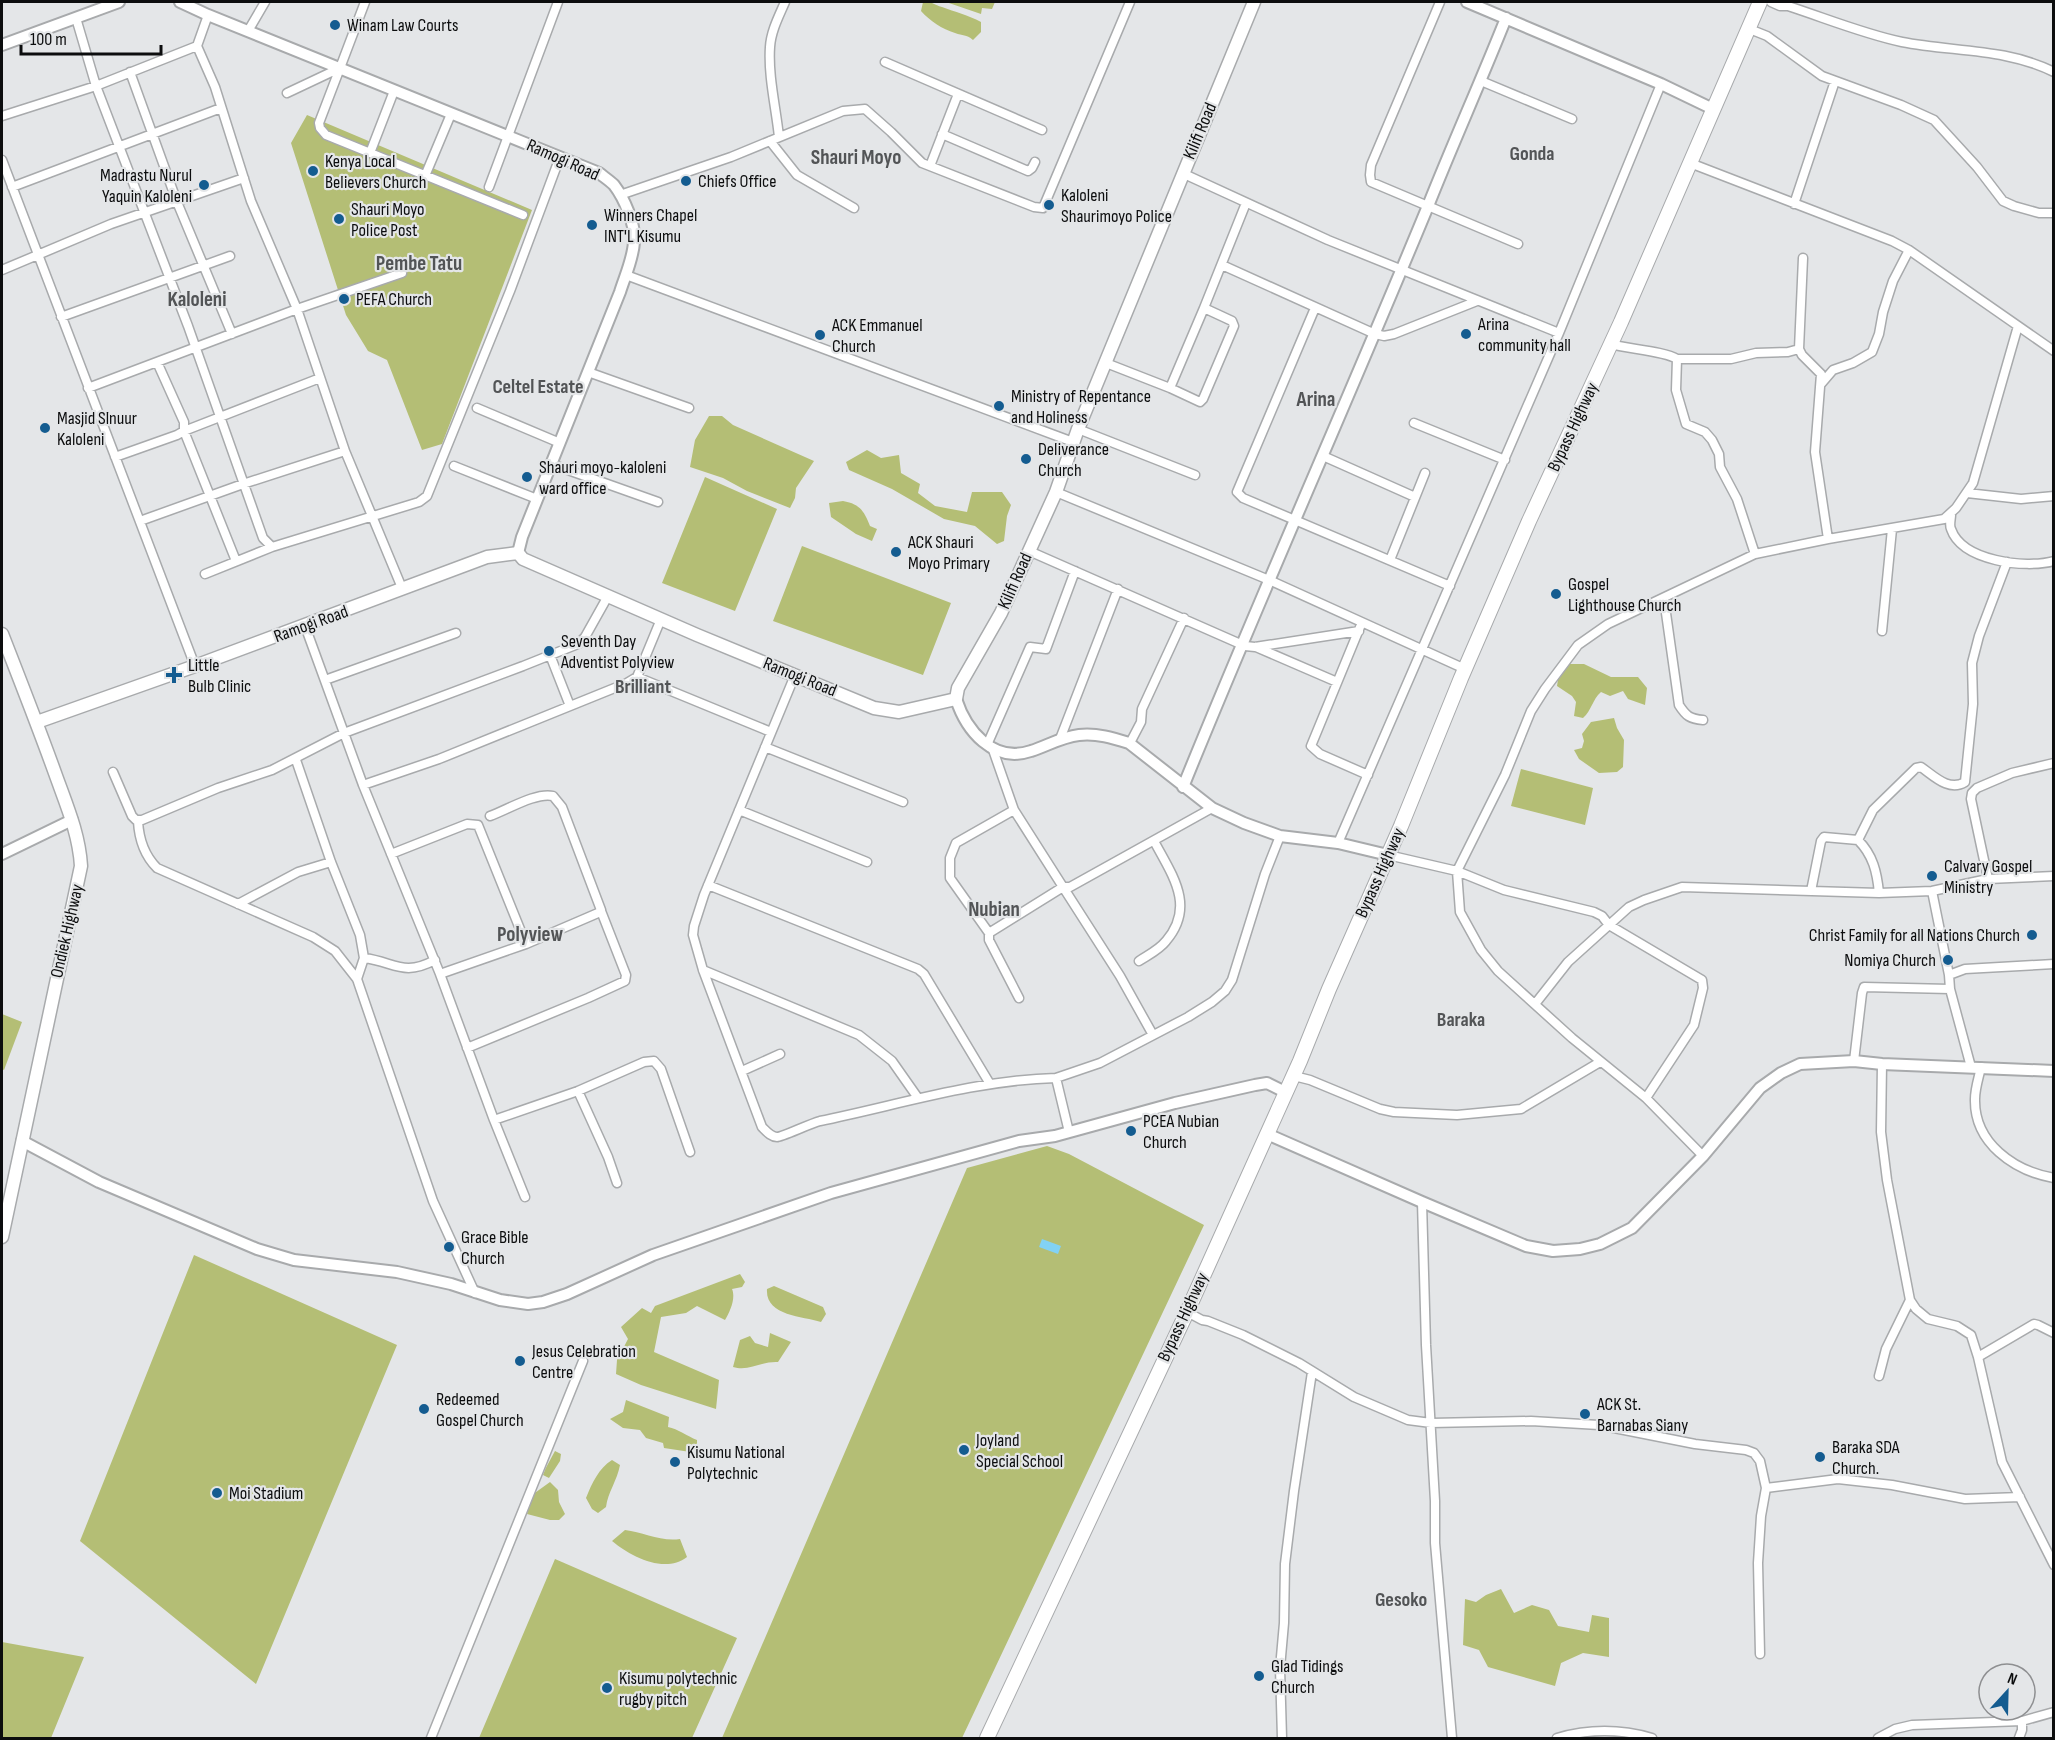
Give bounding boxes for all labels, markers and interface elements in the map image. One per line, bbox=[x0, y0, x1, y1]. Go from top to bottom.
place label: Winam Law Courts bbox=[347, 15, 458, 36]
scale bar bbox=[21, 18, 160, 56]
marker: Winam Law Courts bbox=[328, 18, 342, 32]
text: 100 m bbox=[30, 29, 67, 50]
street label: Kilifi Road bbox=[1179, 100, 1221, 162]
street label: Ramogi Road bbox=[523, 135, 603, 185]
district label: Gonda bbox=[1509, 142, 1555, 166]
district label: Shauri Moyo bbox=[811, 145, 901, 170]
place label: Kenya Local Believers Church bbox=[325, 151, 426, 193]
marker: Kenya Local Believers Church bbox=[306, 164, 320, 178]
place label: Madrastu Nurul Yaquin Kaloleni bbox=[100, 165, 192, 207]
place label: Chiefs Office bbox=[698, 171, 776, 192]
marker: Chiefs Office bbox=[679, 174, 693, 188]
marker: Madrastu Nurul Yaquin Kaloleni bbox=[197, 178, 211, 192]
place label: Kaloleni Shaurimoyo Police bbox=[1061, 185, 1172, 227]
marker: Kaloleni Shaurimoyo Police bbox=[1042, 198, 1056, 212]
place label: Shauri Moyo Police Post bbox=[351, 199, 425, 241]
place label: Winners Chapel INT'L Kisumu bbox=[604, 205, 697, 247]
marker: Shauri Moyo Police Post bbox=[332, 212, 346, 226]
marker: Winners Chapel INT'L Kisumu bbox=[585, 218, 599, 232]
district label: Pembe Tatu bbox=[376, 251, 462, 276]
district label: Kaloleni bbox=[168, 287, 226, 312]
place label: PEFA Church bbox=[356, 289, 432, 310]
marker: PEFA Church bbox=[337, 292, 351, 306]
place label: Arina community hall bbox=[1477, 314, 1571, 356]
place label: ACK Emmanuel Church bbox=[831, 315, 923, 357]
marker: Arina community hall bbox=[1459, 327, 1473, 341]
marker: ACK Emmanuel Church bbox=[813, 328, 827, 342]
district label: Celtel Estate bbox=[492, 375, 584, 399]
street label: Bypass Highway bbox=[1543, 379, 1603, 475]
place label: Ministry of Repentance and Holiness bbox=[1011, 386, 1151, 428]
district label: Arina bbox=[1296, 387, 1335, 412]
marker: Ministry of Repentance and Holiness bbox=[992, 399, 1006, 413]
place label: Masjid Slnuur Kaloleni bbox=[57, 408, 137, 450]
marker: Masjid Slnuur Kaloleni bbox=[38, 421, 52, 435]
place label: Deliverance Church bbox=[1038, 439, 1109, 481]
marker: Deliverance Church bbox=[1019, 452, 1033, 466]
place label: Shauri moyo-kaloleni ward office bbox=[539, 457, 666, 499]
marker: Shauri moyo-kaloleni ward office bbox=[520, 470, 534, 484]
place label: ACK Shauri Moyo Primary bbox=[907, 532, 990, 574]
marker: ACK Shauri Moyo Primary bbox=[889, 545, 903, 559]
street label: Kilifi Road bbox=[993, 550, 1037, 612]
place label: Gospel Lighthouse Church bbox=[1568, 574, 1682, 616]
marker: Gospel Lighthouse Church bbox=[1549, 587, 1563, 601]
street label: Ramogi Road bbox=[271, 601, 351, 647]
place label: Seventh Day Adventist Polyview bbox=[560, 631, 674, 673]
marker: Seventh Day Adventist Polyview bbox=[542, 644, 556, 658]
street label: Ramogi Road bbox=[760, 653, 840, 701]
place label: Little Bulb Clinic bbox=[188, 655, 251, 697]
marker: Little Bulb Clinic bbox=[165, 666, 183, 684]
district label: Brilliant bbox=[615, 675, 671, 699]
street label: Bypass Highway bbox=[1351, 825, 1409, 921]
place label: Calvary Gospel Ministry bbox=[1944, 856, 2032, 898]
marker: Calvary Gospel Ministry bbox=[1925, 869, 1939, 883]
street label: Ondiek Highway bbox=[46, 882, 88, 980]
district label: Nubian bbox=[968, 897, 1020, 922]
district label: Polyview bbox=[497, 922, 563, 947]
place label: Christ Family for all Nations Church bbox=[1809, 925, 2020, 946]
marker: Christ Family for all Nations Church bbox=[2025, 928, 2039, 942]
place label: Nomiya Church bbox=[1844, 950, 1936, 971]
marker: Nomiya Church bbox=[1941, 953, 1955, 967]
district label: Baraka bbox=[1437, 1008, 1485, 1032]
place label: PCEA Nubian Church bbox=[1143, 1111, 1219, 1153]
marker: PCEA Nubian Church bbox=[1124, 1124, 1138, 1138]
place label: Grace Bible Church bbox=[461, 1227, 528, 1269]
marker: Grace Bible Church bbox=[442, 1240, 456, 1254]
street label: Bypass Highway bbox=[1153, 1269, 1213, 1365]
place label: Jesus Celebration Centre bbox=[531, 1341, 636, 1383]
marker: Jesus Celebration Centre bbox=[513, 1354, 527, 1368]
place label: Redeemed Gospel Church bbox=[436, 1389, 524, 1431]
place label: ACK St. Barnabas Siany bbox=[1596, 1394, 1688, 1436]
marker: Redeemed Gospel Church bbox=[417, 1402, 431, 1416]
marker: ACK St. Barnabas Siany bbox=[1578, 1407, 1592, 1421]
place label: Joyland Special School bbox=[975, 1430, 1063, 1472]
place label: Baraka SDA Church. bbox=[1832, 1437, 1900, 1479]
place label: Kisumu National Polytechnic bbox=[687, 1442, 785, 1484]
marker: Joyland Special School bbox=[957, 1443, 971, 1457]
marker: Baraka SDA Church. bbox=[1813, 1450, 1827, 1464]
marker: Kisumu National Polytechnic bbox=[668, 1455, 682, 1469]
place label: Moi Stadium bbox=[229, 1483, 303, 1504]
marker: Moi Stadium bbox=[210, 1486, 224, 1500]
district label: Gesoko bbox=[1375, 1588, 1427, 1612]
place label: Glad Tidings Church bbox=[1271, 1656, 1344, 1698]
north arrow bbox=[1977, 1662, 2037, 1722]
place label: Kisumu polytechnic rugby pitch bbox=[619, 1668, 738, 1710]
marker: Glad Tidings Church bbox=[1252, 1669, 1266, 1683]
text: N bbox=[2005, 1669, 2020, 1690]
marker: Kisumu polytechnic rugby pitch bbox=[600, 1681, 614, 1695]

